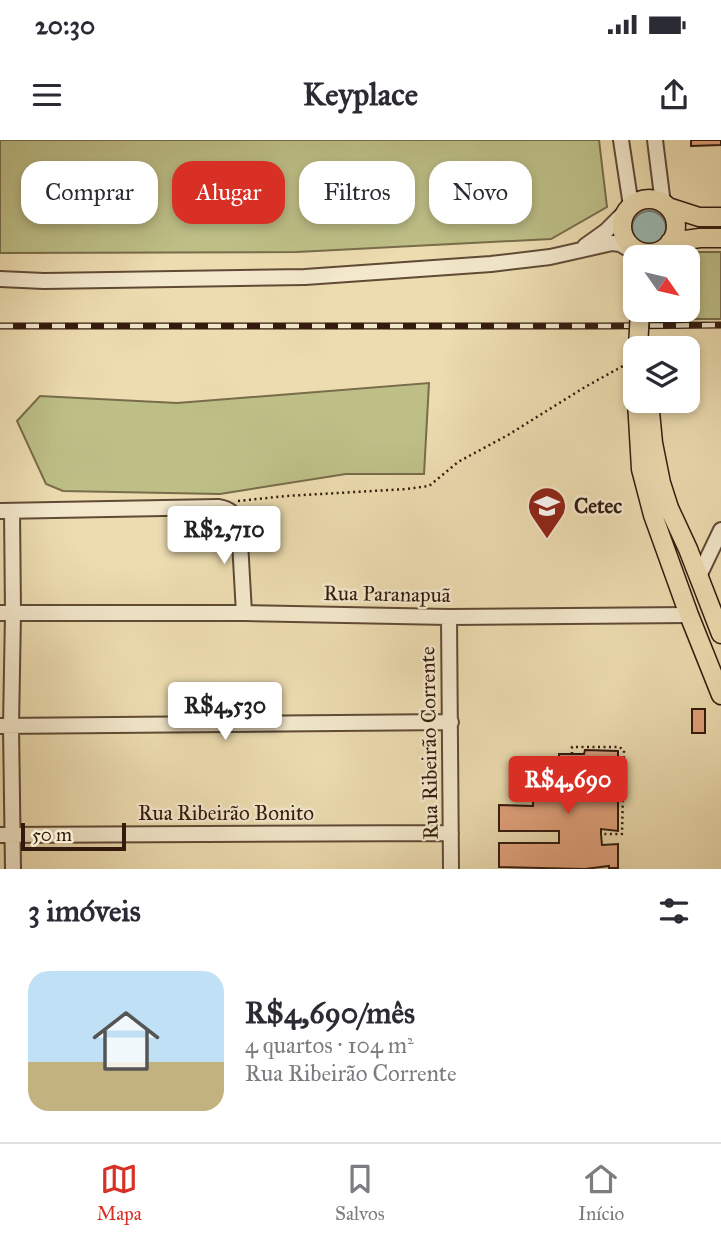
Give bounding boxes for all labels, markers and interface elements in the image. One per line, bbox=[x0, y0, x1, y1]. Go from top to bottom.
text: 20:30 bbox=[35, 9, 95, 41]
text: Keyplace bbox=[303, 75, 418, 114]
icon: menu bbox=[28, 76, 66, 114]
icon: share bbox=[655, 76, 693, 114]
chip: Comprar bbox=[21, 161, 158, 224]
chip: Alugar bbox=[172, 161, 285, 224]
chip: Filtros bbox=[299, 161, 415, 224]
chip: Novo bbox=[429, 161, 532, 224]
north arrow bbox=[623, 245, 700, 322]
map controls bbox=[623, 245, 700, 413]
button: layers bbox=[623, 336, 700, 413]
school or university icon: Cetec bbox=[526, 485, 568, 540]
place label: Cetec bbox=[574, 493, 622, 519]
pin: R$2,710 bbox=[159, 506, 289, 566]
text: R$2,710 bbox=[183, 515, 265, 543]
street label: Rua Paranapuã bbox=[323, 580, 451, 608]
street label: Rua Ribeirão Corrente bbox=[414, 646, 444, 840]
pin: R$4,530 bbox=[160, 682, 290, 742]
text: R$4,530 bbox=[184, 691, 266, 719]
pin: R$4,690 bbox=[503, 756, 633, 816]
text: R$4,690 bbox=[525, 765, 611, 793]
street label: Rua Ribeirão Bonito bbox=[138, 800, 314, 826]
scale bar bbox=[21, 820, 126, 852]
text: 50 m bbox=[32, 823, 72, 846]
icon: filters bbox=[655, 892, 693, 930]
text: 3 imóveis bbox=[28, 893, 141, 929]
text: R$4,690/mês bbox=[245, 995, 415, 1031]
icon: home bbox=[84, 999, 168, 1083]
text: 4 quartos · 104 m² bbox=[245, 1031, 414, 1059]
text: Rua Ribeirão Corrente bbox=[245, 1059, 457, 1087]
tab: Mapa bbox=[97, 1160, 142, 1225]
tab: Salvos bbox=[335, 1160, 385, 1225]
tab: Início bbox=[578, 1160, 624, 1225]

